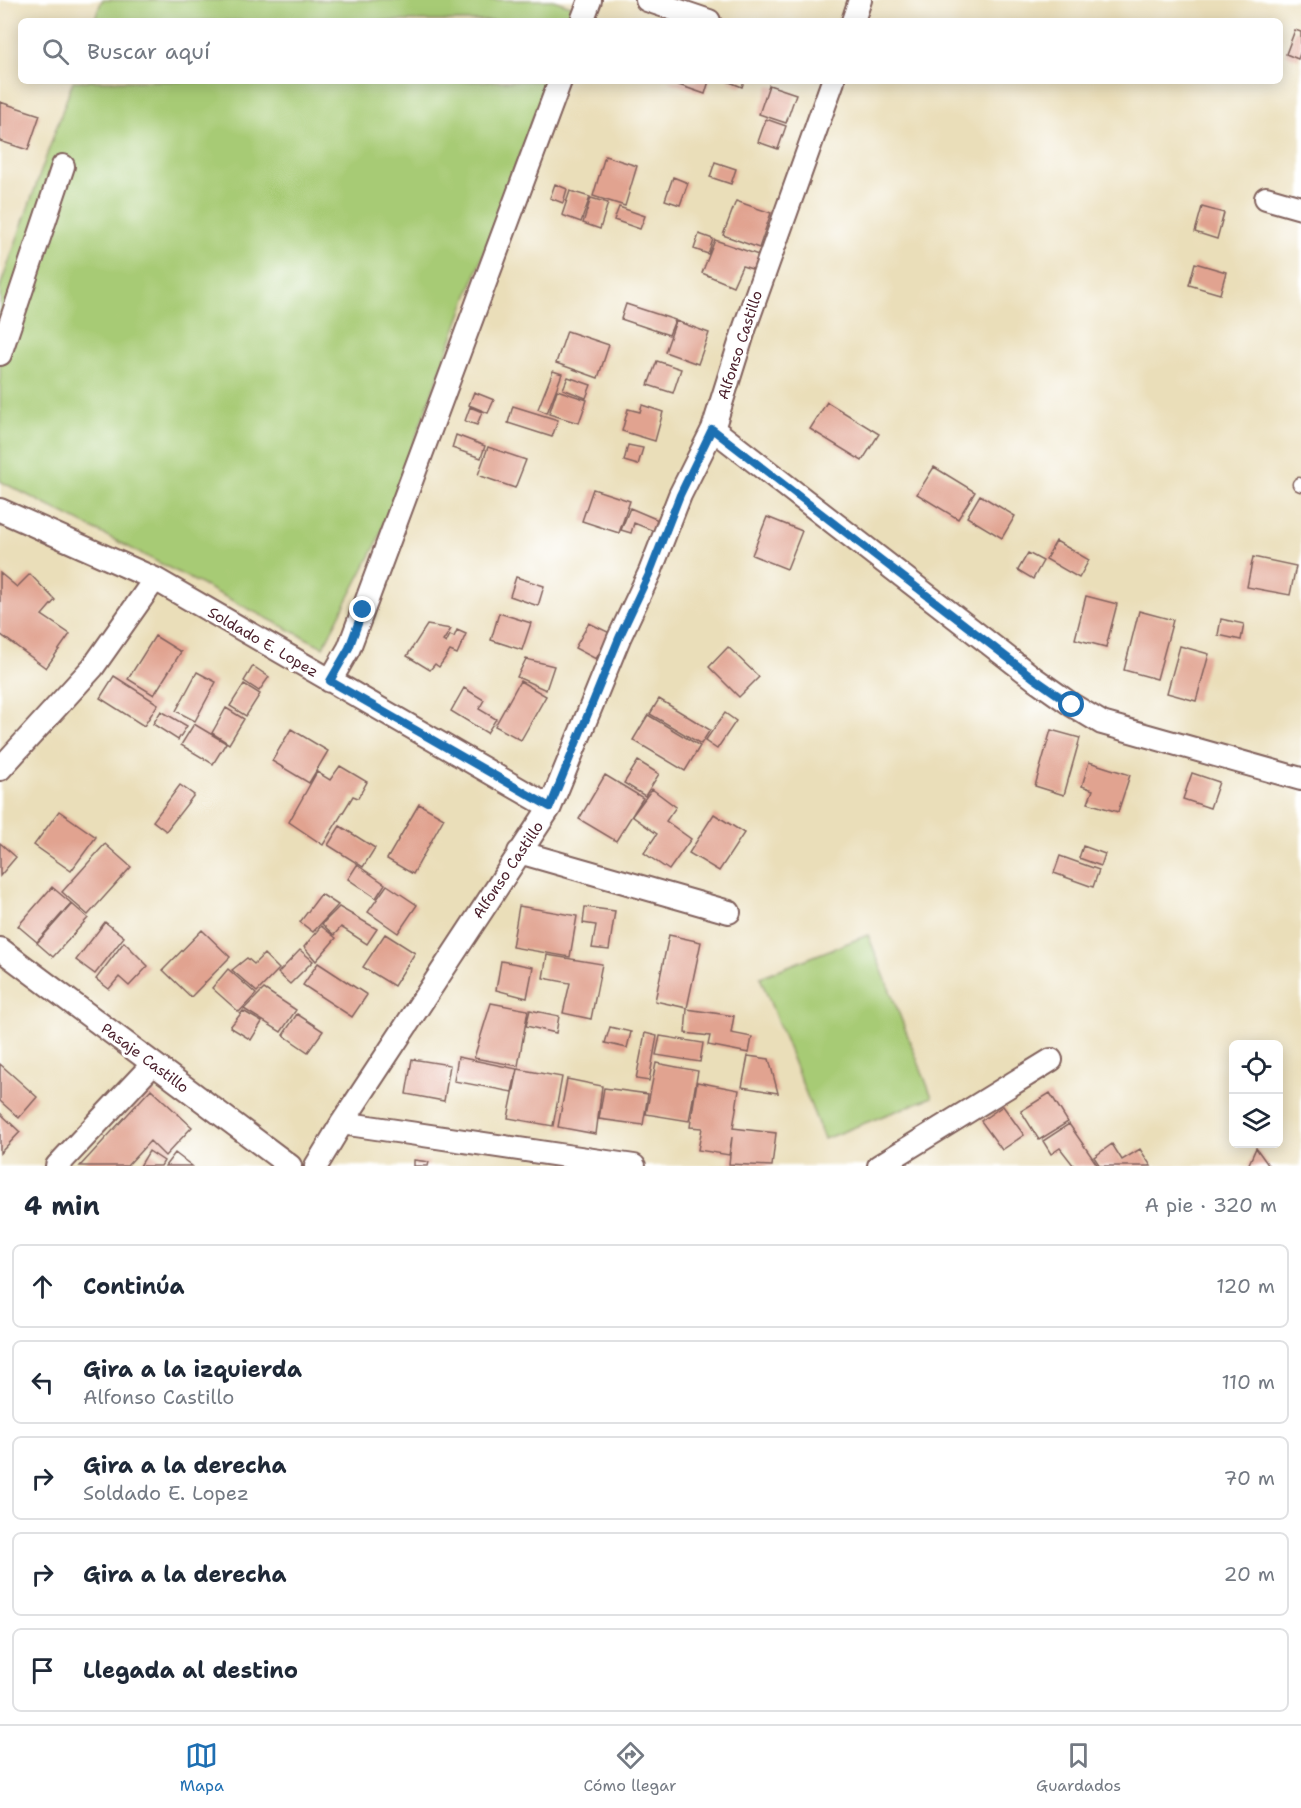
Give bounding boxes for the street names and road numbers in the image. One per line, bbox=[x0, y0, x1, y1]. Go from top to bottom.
street label: Alfonso Castillo bbox=[713, 288, 767, 402]
street label: Soldado E. Lopez bbox=[204, 602, 322, 682]
street label: Alfonso Castillo bbox=[468, 817, 548, 923]
street label: Pasaje Castillo bbox=[97, 1018, 193, 1098]

